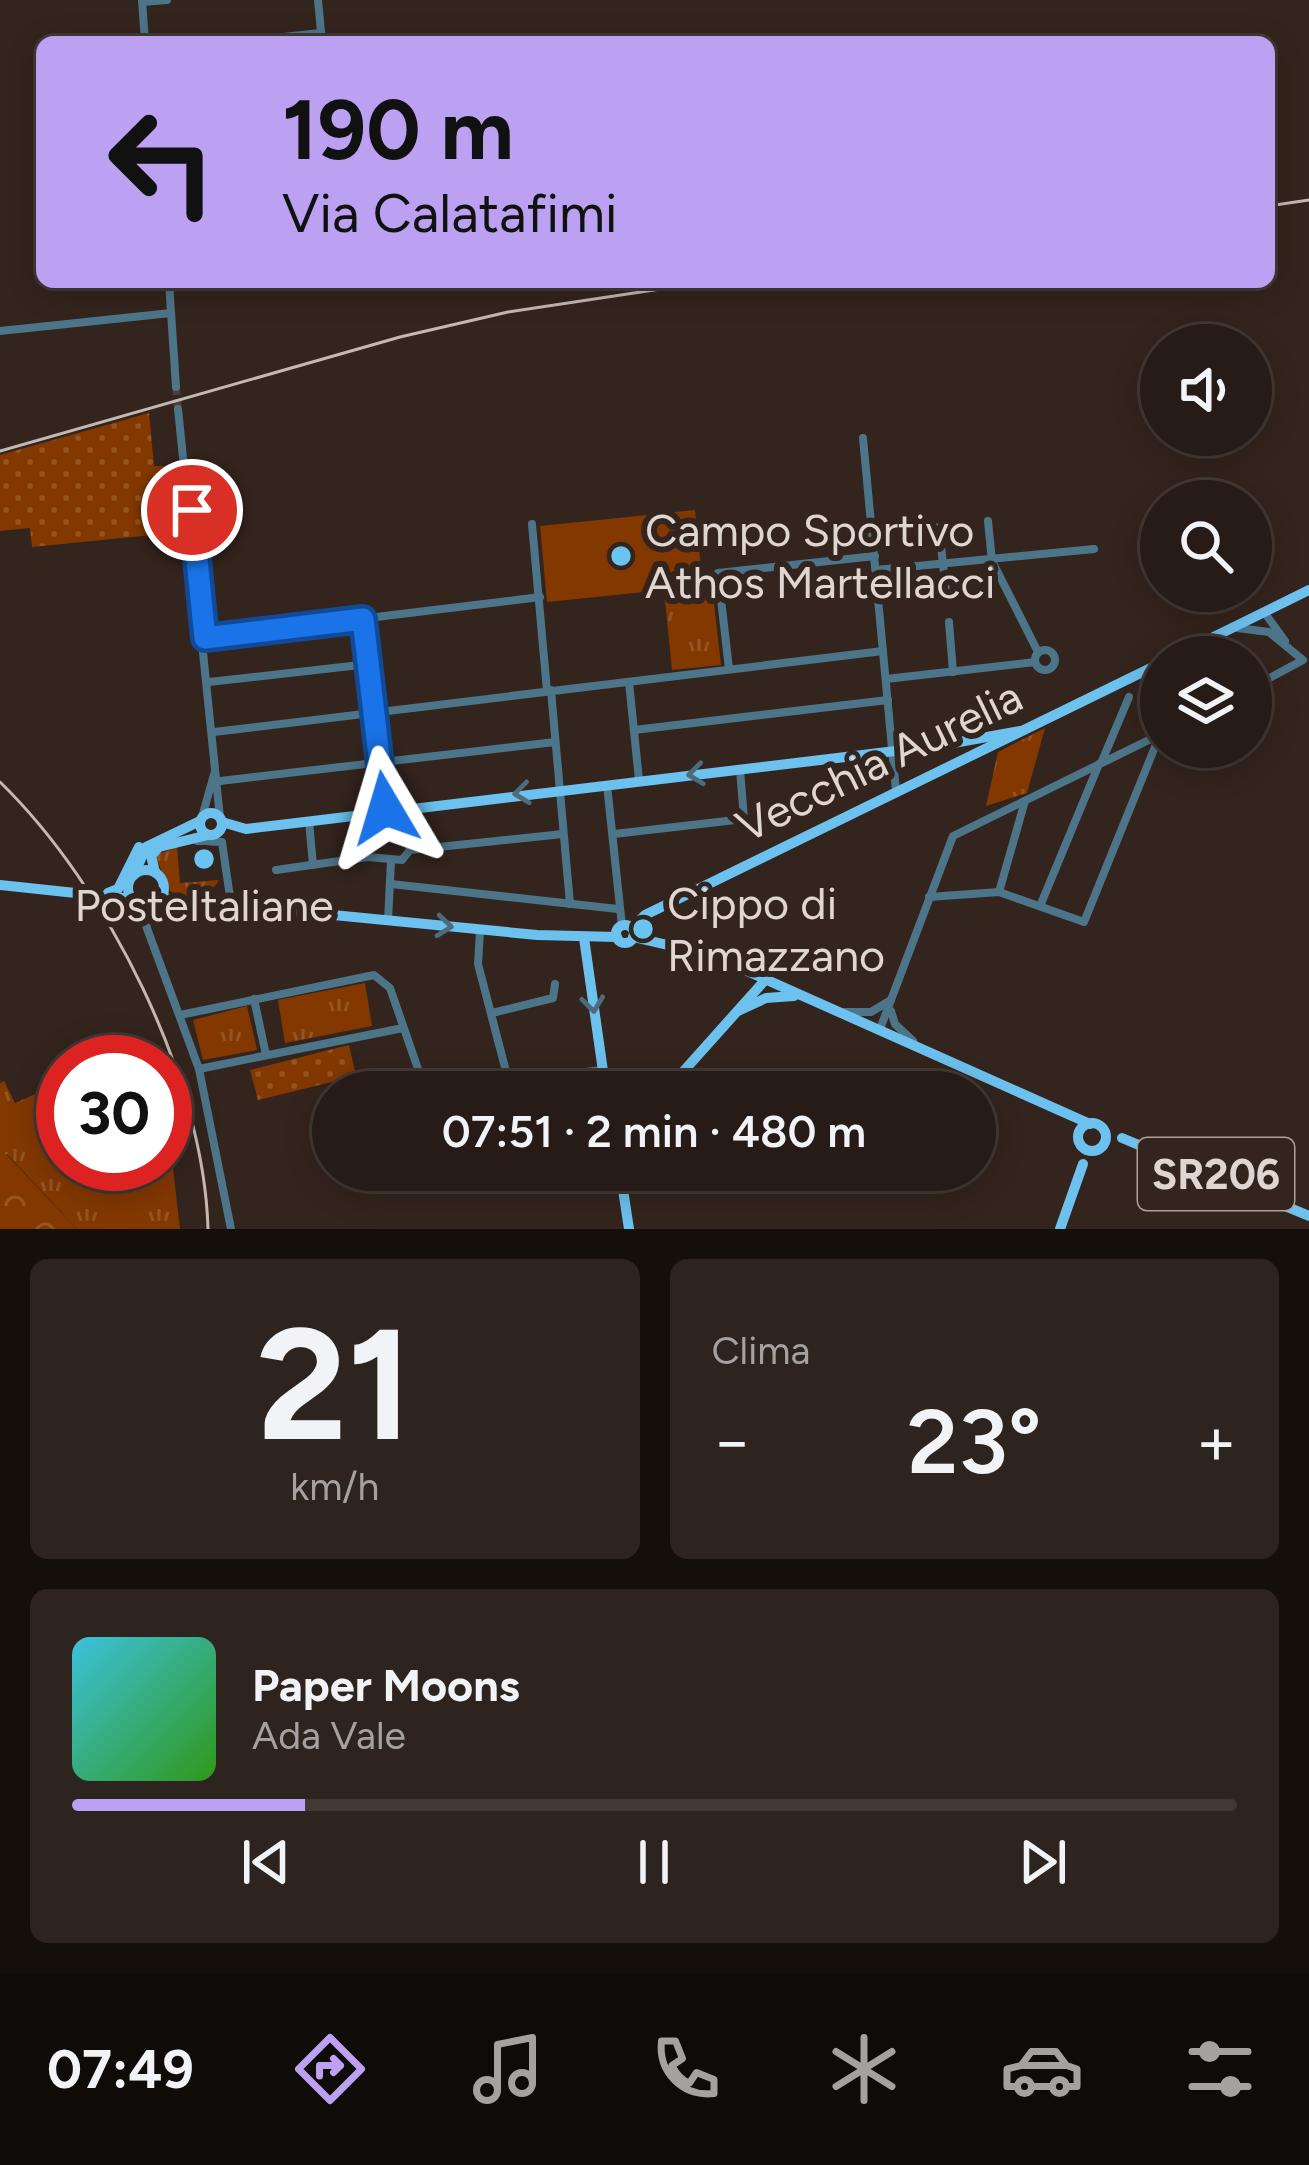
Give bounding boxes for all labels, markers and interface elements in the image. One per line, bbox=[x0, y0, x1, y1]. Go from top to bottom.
text: 190 m bbox=[282, 79, 514, 180]
icon: left bbox=[84, 84, 240, 240]
text: Via Calatafimi bbox=[282, 181, 617, 246]
map controls bbox=[1140, 324, 1272, 768]
button: sound bbox=[1140, 324, 1272, 456]
pin bbox=[141, 459, 243, 561]
icon: arrive bbox=[159, 477, 225, 543]
button: search bbox=[1140, 480, 1272, 612]
place label: Campo Sportivo Athos Martellacci bbox=[645, 503, 995, 609]
marker: Campo Sportivo Athos Martellacci bbox=[608, 543, 634, 569]
button: layers bbox=[1140, 636, 1272, 768]
street label: Vecchia Aurelia bbox=[727, 669, 1031, 853]
position arrow bbox=[322, 745, 448, 871]
one-way arrow bbox=[686, 760, 706, 786]
one-way arrow bbox=[513, 779, 532, 805]
marker: PosteItaliane bbox=[191, 846, 217, 872]
place label: Cippo di Rimazzano bbox=[667, 876, 885, 982]
place label: PosteItaliane bbox=[74, 878, 334, 932]
one-way arrow bbox=[435, 913, 454, 938]
marker: Cippo di Rimazzano bbox=[630, 916, 656, 942]
one-way arrow bbox=[579, 994, 605, 1014]
speed limit sign: 30 bbox=[36, 1035, 192, 1191]
text: 07:51 · 2 min · 480 m bbox=[442, 1104, 866, 1158]
road number: SR206 bbox=[1138, 1138, 1294, 1210]
text: 21 bbox=[257, 1291, 413, 1478]
text: Clima bbox=[712, 1327, 810, 1374]
text: 23° bbox=[907, 1387, 1042, 1496]
text: − bbox=[712, 1401, 753, 1481]
text: + bbox=[1196, 1401, 1237, 1481]
text: km/h bbox=[290, 1463, 379, 1510]
text: Paper Moons bbox=[252, 1658, 520, 1712]
text: Ada Vale bbox=[252, 1712, 406, 1759]
icon: previous bbox=[233, 1829, 299, 1895]
icon: pause bbox=[621, 1829, 687, 1895]
icon: next bbox=[1010, 1829, 1076, 1895]
icon: directions bbox=[288, 2027, 372, 2111]
icon: music bbox=[466, 2027, 550, 2111]
icon: phone bbox=[644, 2027, 728, 2111]
icon: climate bbox=[822, 2027, 906, 2111]
icon: car bbox=[1000, 2027, 1084, 2111]
icon: filters bbox=[1178, 2027, 1262, 2111]
text: 07:49 bbox=[47, 2037, 194, 2102]

